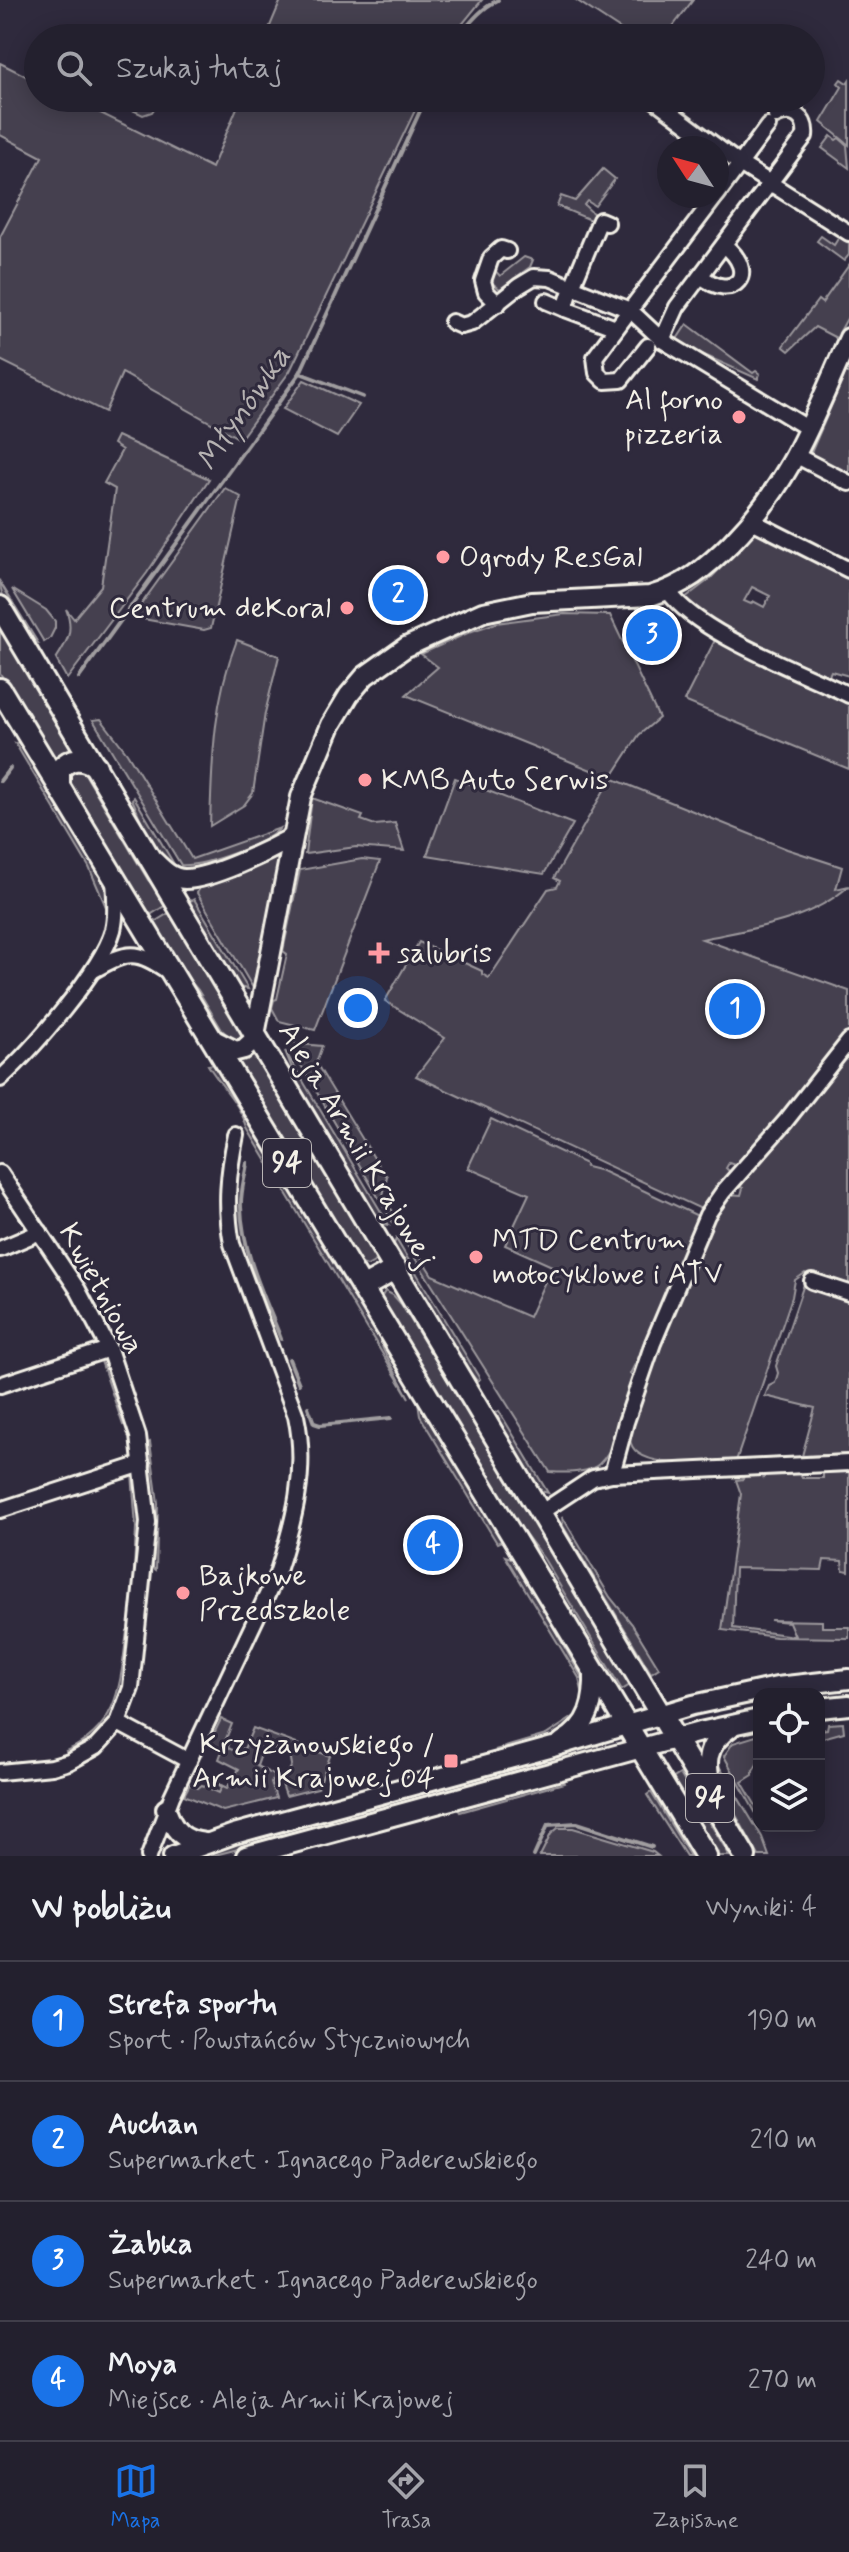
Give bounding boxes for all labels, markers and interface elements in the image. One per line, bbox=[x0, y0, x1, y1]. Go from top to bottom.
search box bbox=[24, 24, 825, 112]
icon: search bbox=[52, 46, 96, 90]
text: Szukaj tutaj bbox=[116, 49, 282, 88]
north arrow bbox=[657, 136, 729, 208]
water label: Młynówka bbox=[187, 338, 301, 480]
place label: Al forno pizzeria bbox=[624, 381, 723, 454]
marker: Al forno pizzeria bbox=[730, 408, 748, 426]
place label: Ogrody ResGal bbox=[459, 538, 643, 577]
marker: Ogrody ResGal bbox=[434, 548, 452, 566]
pin: 2 bbox=[372, 565, 424, 625]
place label: Centrum deKoral bbox=[109, 589, 331, 628]
marker: Centrum deKoral bbox=[338, 599, 356, 617]
pin: 3 bbox=[626, 605, 678, 665]
place label: KMB Auto Serwis bbox=[381, 761, 609, 800]
marker: KMB Auto Serwis bbox=[356, 771, 374, 789]
place label: salubris bbox=[397, 934, 492, 973]
marker: salubris bbox=[368, 942, 390, 964]
pin: 1 bbox=[709, 979, 761, 1039]
your location bbox=[338, 988, 378, 1028]
street label: Aleja Armii Krajowej bbox=[268, 1015, 446, 1275]
road number: 94 bbox=[263, 1139, 311, 1187]
street label: Kwietniowa bbox=[49, 1216, 153, 1362]
place label: MTD Centrum motocyklowe i ATV bbox=[492, 1221, 723, 1294]
marker: MTD Centrum motocyklowe i ATV bbox=[467, 1248, 485, 1266]
pin: 4 bbox=[407, 1515, 459, 1575]
place label: Bajkowe Przedszkole bbox=[199, 1557, 351, 1630]
marker: Bajkowe Przedszkole bbox=[174, 1584, 192, 1602]
map controls bbox=[753, 1688, 825, 1832]
button: locate bbox=[753, 1688, 825, 1760]
place label: Krzyżanowskiego / Armii Krajowej 04 bbox=[192, 1725, 435, 1798]
marker: Krzyżanowskiego / Armii Krajowej 04 bbox=[442, 1752, 460, 1770]
button: layers bbox=[753, 1760, 825, 1832]
road number: 94 bbox=[686, 1774, 734, 1822]
text: W pobliżu bbox=[32, 1886, 171, 1931]
text: Wyniki: 4 bbox=[706, 1891, 817, 1925]
text: Strefa sportu bbox=[108, 1985, 277, 2024]
text: 1 bbox=[52, 2004, 64, 2038]
text: 190 m bbox=[747, 2004, 817, 2038]
text: Sport · Powstańców Styczniowych bbox=[108, 2024, 470, 2058]
text: Auchan bbox=[108, 2105, 198, 2144]
text: 2 bbox=[52, 2124, 64, 2158]
text: 210 m bbox=[750, 2124, 817, 2158]
text: Supermarket · Ignacego Paderewskiego bbox=[108, 2144, 538, 2178]
text: Żabka bbox=[108, 2225, 192, 2264]
text: 3 bbox=[52, 2244, 64, 2278]
text: 240 m bbox=[745, 2244, 817, 2278]
text: Supermarket · Ignacego Paderewskiego bbox=[108, 2264, 538, 2298]
text: Moya bbox=[108, 2345, 177, 2384]
text: 4 bbox=[50, 2364, 66, 2398]
text: 270 m bbox=[748, 2364, 817, 2398]
text: Miejsce · Aleja Armii Krajowej bbox=[108, 2384, 454, 2418]
tab: Mapa bbox=[110, 2459, 161, 2535]
tab: Trasa bbox=[382, 2459, 431, 2535]
tab: Zapisane bbox=[652, 2459, 739, 2535]

